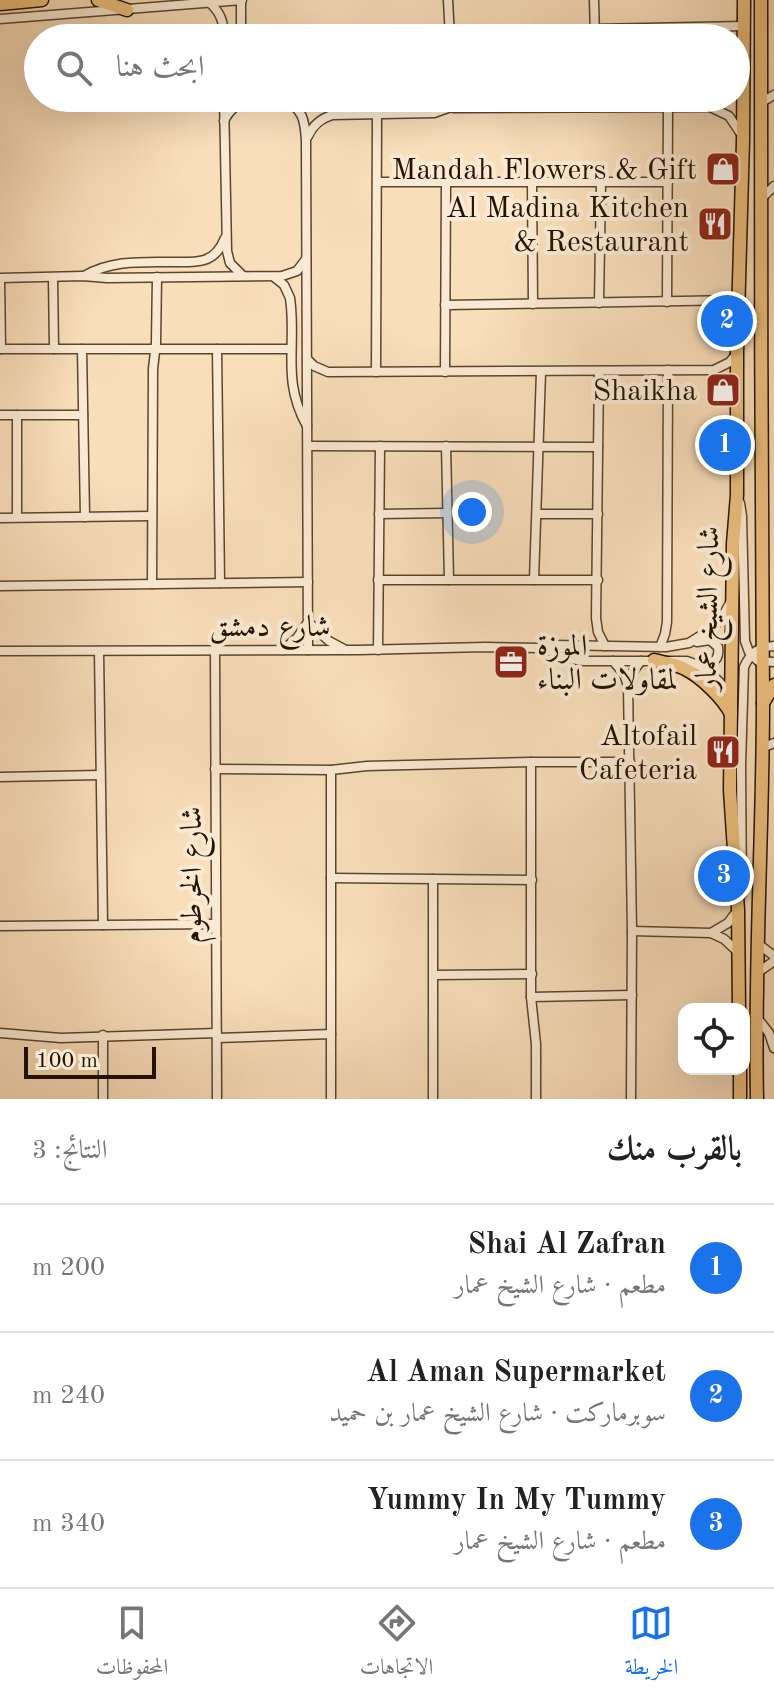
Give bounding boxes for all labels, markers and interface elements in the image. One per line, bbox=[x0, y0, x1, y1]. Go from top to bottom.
search box bbox=[24, 24, 750, 112]
icon: search bbox=[52, 46, 96, 90]
text: ابحث هنا bbox=[116, 53, 204, 83]
shop icon: Mandah Flowers & Gift bbox=[704, 150, 742, 188]
place label: Mandah Flowers & Gift bbox=[391, 156, 697, 186]
place label: Al Madina Kitchen & Restaurant bbox=[446, 194, 689, 258]
restaurant icon: Al Madina Kitchen & Restaurant bbox=[696, 205, 734, 243]
pin: 2 bbox=[701, 291, 753, 351]
shop icon: Shaikha bbox=[704, 371, 742, 409]
place label: Shaikha bbox=[592, 377, 697, 407]
pin: 1 bbox=[699, 415, 751, 475]
your location bbox=[452, 492, 492, 532]
street label: شارع الشيخ عمار bbox=[693, 526, 735, 694]
street label: شارع دمشق bbox=[210, 613, 330, 651]
place label: الموزة لمقاولات البناء bbox=[537, 632, 678, 697]
office icon: الموزة لمقاولات البناء bbox=[492, 643, 530, 681]
place label: Altofail Cafeteria bbox=[579, 722, 697, 786]
restaurant icon: Altofail Cafeteria bbox=[704, 733, 742, 771]
street label: شارع الخرطوم bbox=[178, 806, 217, 944]
pin: 3 bbox=[698, 846, 750, 906]
map controls bbox=[678, 1003, 750, 1075]
button: locate bbox=[678, 1003, 750, 1075]
scale bar bbox=[24, 1043, 156, 1079]
text: 100 m bbox=[36, 1050, 98, 1072]
text: بالقرب منك bbox=[607, 1133, 742, 1167]
text: النتائج: 3 bbox=[32, 1138, 107, 1164]
text: Shai Al Zafran bbox=[468, 1230, 666, 1260]
text: 200 m bbox=[32, 1255, 105, 1281]
text: 1 bbox=[708, 1255, 724, 1281]
text: مطعم · شارع الشيخ عمار bbox=[454, 1273, 666, 1299]
text: Al Aman Supermarket bbox=[366, 1358, 666, 1388]
text: 240 m bbox=[32, 1383, 105, 1409]
text: 2 bbox=[708, 1383, 724, 1409]
text: سوبرماركت · شارع الشيخ عمار بن حميد bbox=[329, 1401, 666, 1427]
text: Yummy In My Tummy bbox=[367, 1486, 666, 1516]
text: 340 m bbox=[32, 1511, 105, 1537]
text: 3 bbox=[708, 1511, 724, 1537]
text: مطعم · شارع الشيخ عمار bbox=[454, 1529, 666, 1555]
tab: المحفوظات bbox=[96, 1601, 168, 1688]
tab: الاتجاهات bbox=[360, 1601, 433, 1688]
tab: الخريطة bbox=[625, 1601, 678, 1688]

